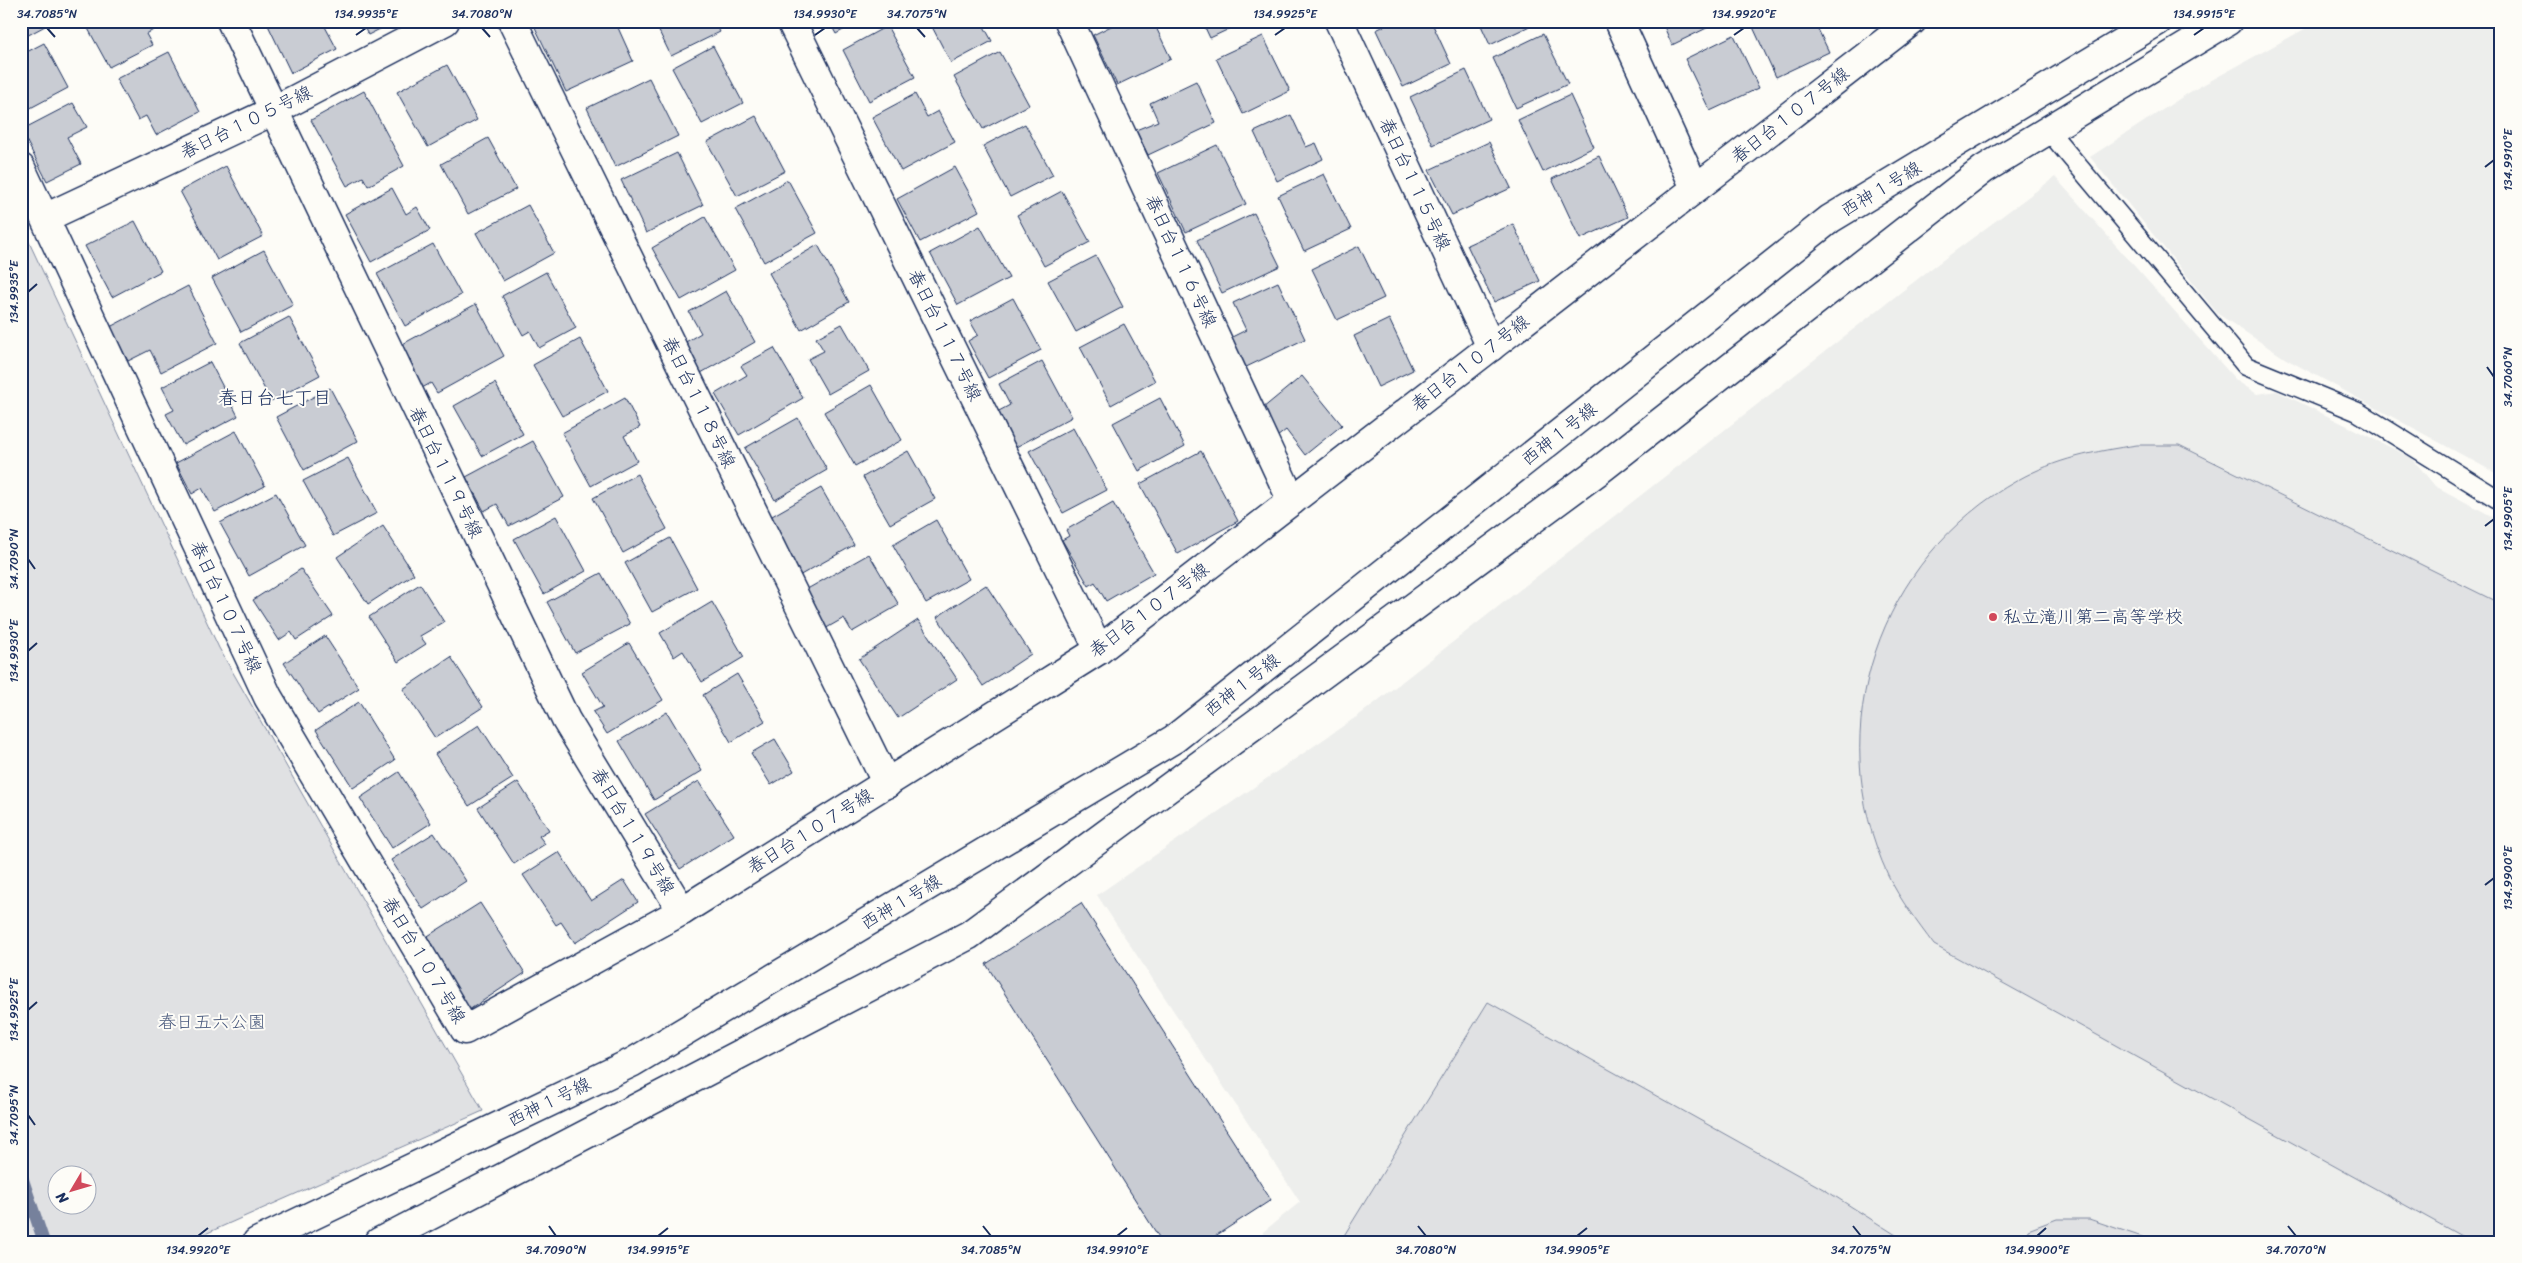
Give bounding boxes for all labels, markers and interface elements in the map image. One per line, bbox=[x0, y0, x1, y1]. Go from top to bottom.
text: 34.7085°N bbox=[17, 3, 78, 25]
text: 134.9935°E bbox=[334, 3, 399, 25]
text: 34.7080°N bbox=[452, 3, 513, 25]
text: 134.9930°E bbox=[793, 3, 858, 25]
text: 34.7075°N bbox=[887, 3, 948, 25]
text: 134.9925°E bbox=[1253, 3, 1318, 25]
text: 134.9920°E bbox=[1712, 3, 1777, 25]
text: 134.9915°E bbox=[2173, 3, 2236, 25]
street label: 春日台１０７号線 bbox=[1723, 58, 1857, 172]
street label: 春日台１０５号線 bbox=[174, 76, 318, 168]
street label: 春日台１１５号線 bbox=[1370, 112, 1460, 256]
text: 134.9910°E bbox=[2497, 128, 2519, 191]
street label: 西神１号線 bbox=[1834, 152, 1928, 226]
street label: 春日台１１６号線 bbox=[1136, 189, 1226, 333]
text: 134.9935°E bbox=[3, 259, 25, 324]
street label: 春日台１１７号線 bbox=[899, 263, 991, 407]
street label: 春日台１０７号線 bbox=[1403, 306, 1537, 420]
street label: 春日台１１８号線 bbox=[653, 330, 745, 474]
text: 34.7060°N bbox=[2497, 346, 2519, 407]
district label: 春日台七丁目 bbox=[218, 381, 332, 414]
street label: 西神１号線 bbox=[1514, 394, 1604, 474]
street label: 春日台１１９号線 bbox=[400, 400, 492, 544]
text: 134.9905°E bbox=[2497, 486, 2519, 551]
text: 34.7090°N bbox=[3, 528, 25, 589]
street label: 春日台１０７号線 bbox=[181, 535, 271, 679]
street label: 春日台１０７号線 bbox=[1082, 554, 1216, 666]
place label: 私立滝川第二高等学校 bbox=[2003, 601, 2183, 633]
marker: 私立滝川第二高等学校 bbox=[1987, 611, 1999, 623]
text: 134.9930°E bbox=[3, 618, 25, 683]
street label: 西神１号線 bbox=[1197, 645, 1287, 725]
street label: 春日台１１９号線 bbox=[582, 761, 684, 901]
street label: 春日台１０７号線 bbox=[740, 779, 880, 883]
text: 134.9900°E bbox=[2497, 844, 2519, 910]
street label: 西神１号線 bbox=[854, 865, 948, 939]
street label: 春日台１０７号線 bbox=[373, 890, 475, 1030]
text: 134.9925°E bbox=[3, 977, 25, 1042]
park label: 春日五六公園 bbox=[158, 1006, 266, 1038]
street label: 西神１号線 bbox=[502, 1068, 596, 1136]
text: 34.7095°N bbox=[3, 1084, 25, 1145]
north arrow bbox=[48, 1166, 98, 1216]
text: N bbox=[49, 1186, 76, 1210]
text: 134.9920°E bbox=[166, 1239, 231, 1261]
text: 34.7090°N bbox=[526, 1239, 587, 1261]
text: 134.9915°E bbox=[627, 1239, 690, 1261]
text: 34.7085°N bbox=[961, 1239, 1022, 1261]
text: 134.9910°E bbox=[1086, 1239, 1149, 1261]
text: 34.7080°N bbox=[1396, 1239, 1457, 1261]
text: 134.9905°E bbox=[1545, 1239, 1610, 1261]
text: 34.7075°N bbox=[1831, 1239, 1892, 1261]
text: 134.9900°E bbox=[2005, 1239, 2071, 1261]
text: 34.7070°N bbox=[2266, 1239, 2327, 1261]

